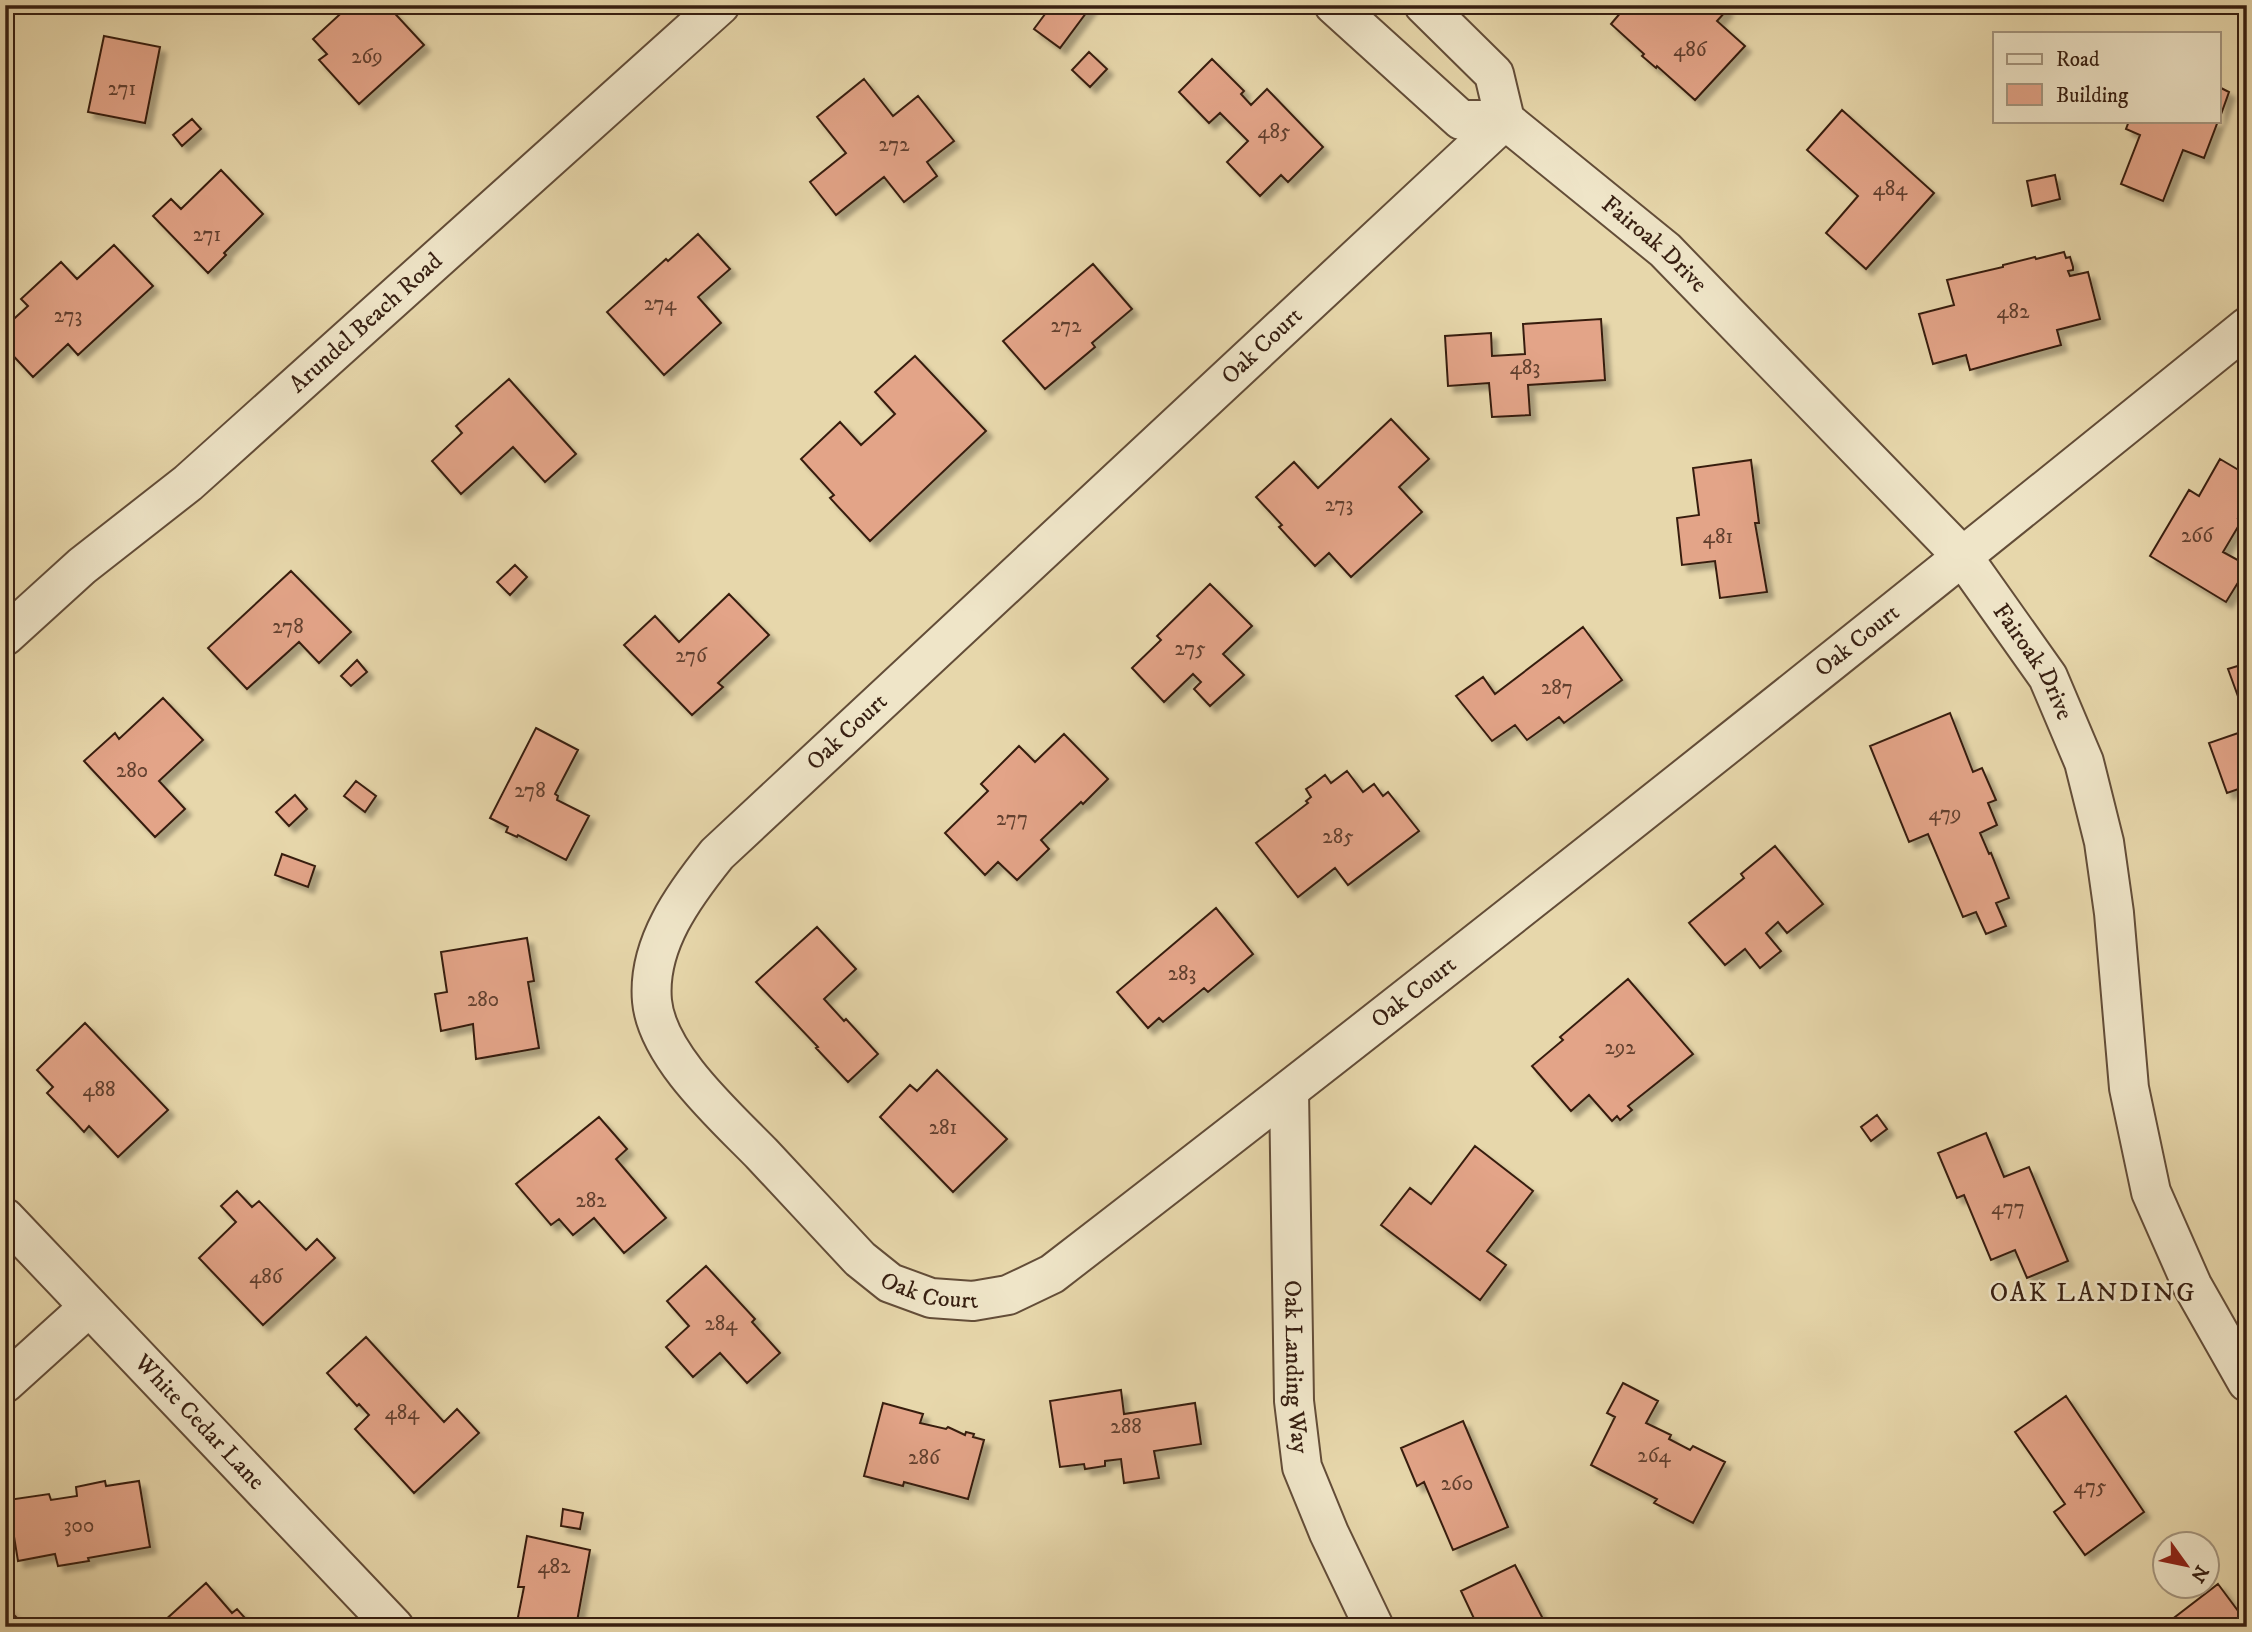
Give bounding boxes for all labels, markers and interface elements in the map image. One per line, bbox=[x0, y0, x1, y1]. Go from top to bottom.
legend bbox=[1993, 32, 2220, 122]
house number: 486 bbox=[1673, 37, 1708, 63]
house number: 269 bbox=[351, 44, 383, 70]
text: Road bbox=[2056, 47, 2100, 73]
house number: 271 bbox=[108, 76, 136, 102]
text: Building bbox=[2056, 83, 2129, 109]
house number: 485 bbox=[1257, 119, 1291, 145]
house number: 272 bbox=[878, 132, 910, 158]
house number: 484 bbox=[1873, 176, 1908, 202]
street label: Fairoak Drive bbox=[1595, 189, 1714, 299]
house number: 271 bbox=[193, 222, 221, 248]
street label: Arundel Beach Road bbox=[283, 246, 449, 400]
house number: 274 bbox=[644, 291, 677, 317]
house number: 482 bbox=[1997, 299, 2030, 325]
street label: Oak Court bbox=[1215, 301, 1309, 391]
house number: 273 bbox=[54, 303, 82, 329]
house number: 272 bbox=[1050, 313, 1082, 339]
house number: 483 bbox=[1510, 355, 1540, 381]
house number: 273 bbox=[1325, 492, 1353, 518]
house number: 266 bbox=[2181, 523, 2214, 549]
house number: 481 bbox=[1703, 524, 1733, 550]
street label: Oak Court bbox=[1809, 598, 1906, 684]
street label: Fairoak Drive bbox=[1986, 598, 2079, 725]
house number: 278 bbox=[272, 614, 304, 640]
house number: 275 bbox=[1174, 636, 1206, 662]
house number: 276 bbox=[675, 643, 708, 669]
house number: 287 bbox=[1541, 675, 1573, 701]
street label: Oak Court bbox=[800, 687, 894, 777]
house number: 280 bbox=[116, 758, 148, 784]
house number: 278 bbox=[514, 778, 546, 804]
house number: 479 bbox=[1929, 801, 1961, 827]
house number: 277 bbox=[996, 806, 1028, 832]
house number: 285 bbox=[1322, 824, 1354, 850]
street label: Oak Court bbox=[1365, 949, 1463, 1035]
house number: 283 bbox=[1168, 961, 1196, 987]
house number: 280 bbox=[467, 987, 499, 1013]
house number: 292 bbox=[1604, 1035, 1636, 1061]
house number: 488 bbox=[82, 1077, 116, 1103]
house number: 281 bbox=[929, 1115, 957, 1141]
house number: 282 bbox=[575, 1188, 607, 1214]
house number: 477 bbox=[1991, 1195, 2025, 1221]
house number: 486 bbox=[249, 1264, 284, 1290]
street label: Oak Court bbox=[873, 1265, 981, 1316]
district label: OAK LANDING bbox=[1990, 1277, 2196, 1310]
street label: Oak Landing Way bbox=[1277, 1280, 1315, 1456]
house number: 284 bbox=[705, 1311, 738, 1337]
street label: White Cedar Lane bbox=[127, 1347, 271, 1497]
house number: 484 bbox=[385, 1400, 420, 1426]
house number: 288 bbox=[1110, 1414, 1142, 1440]
house number: 264 bbox=[1637, 1443, 1672, 1469]
house number: 286 bbox=[908, 1445, 941, 1471]
house number: 260 bbox=[1441, 1471, 1473, 1497]
house number: 475 bbox=[2074, 1474, 2106, 1500]
house number: 300 bbox=[64, 1513, 94, 1539]
north arrow bbox=[2150, 1530, 2220, 1600]
house number: 482 bbox=[538, 1554, 571, 1580]
text: N bbox=[2185, 1561, 2213, 1587]

